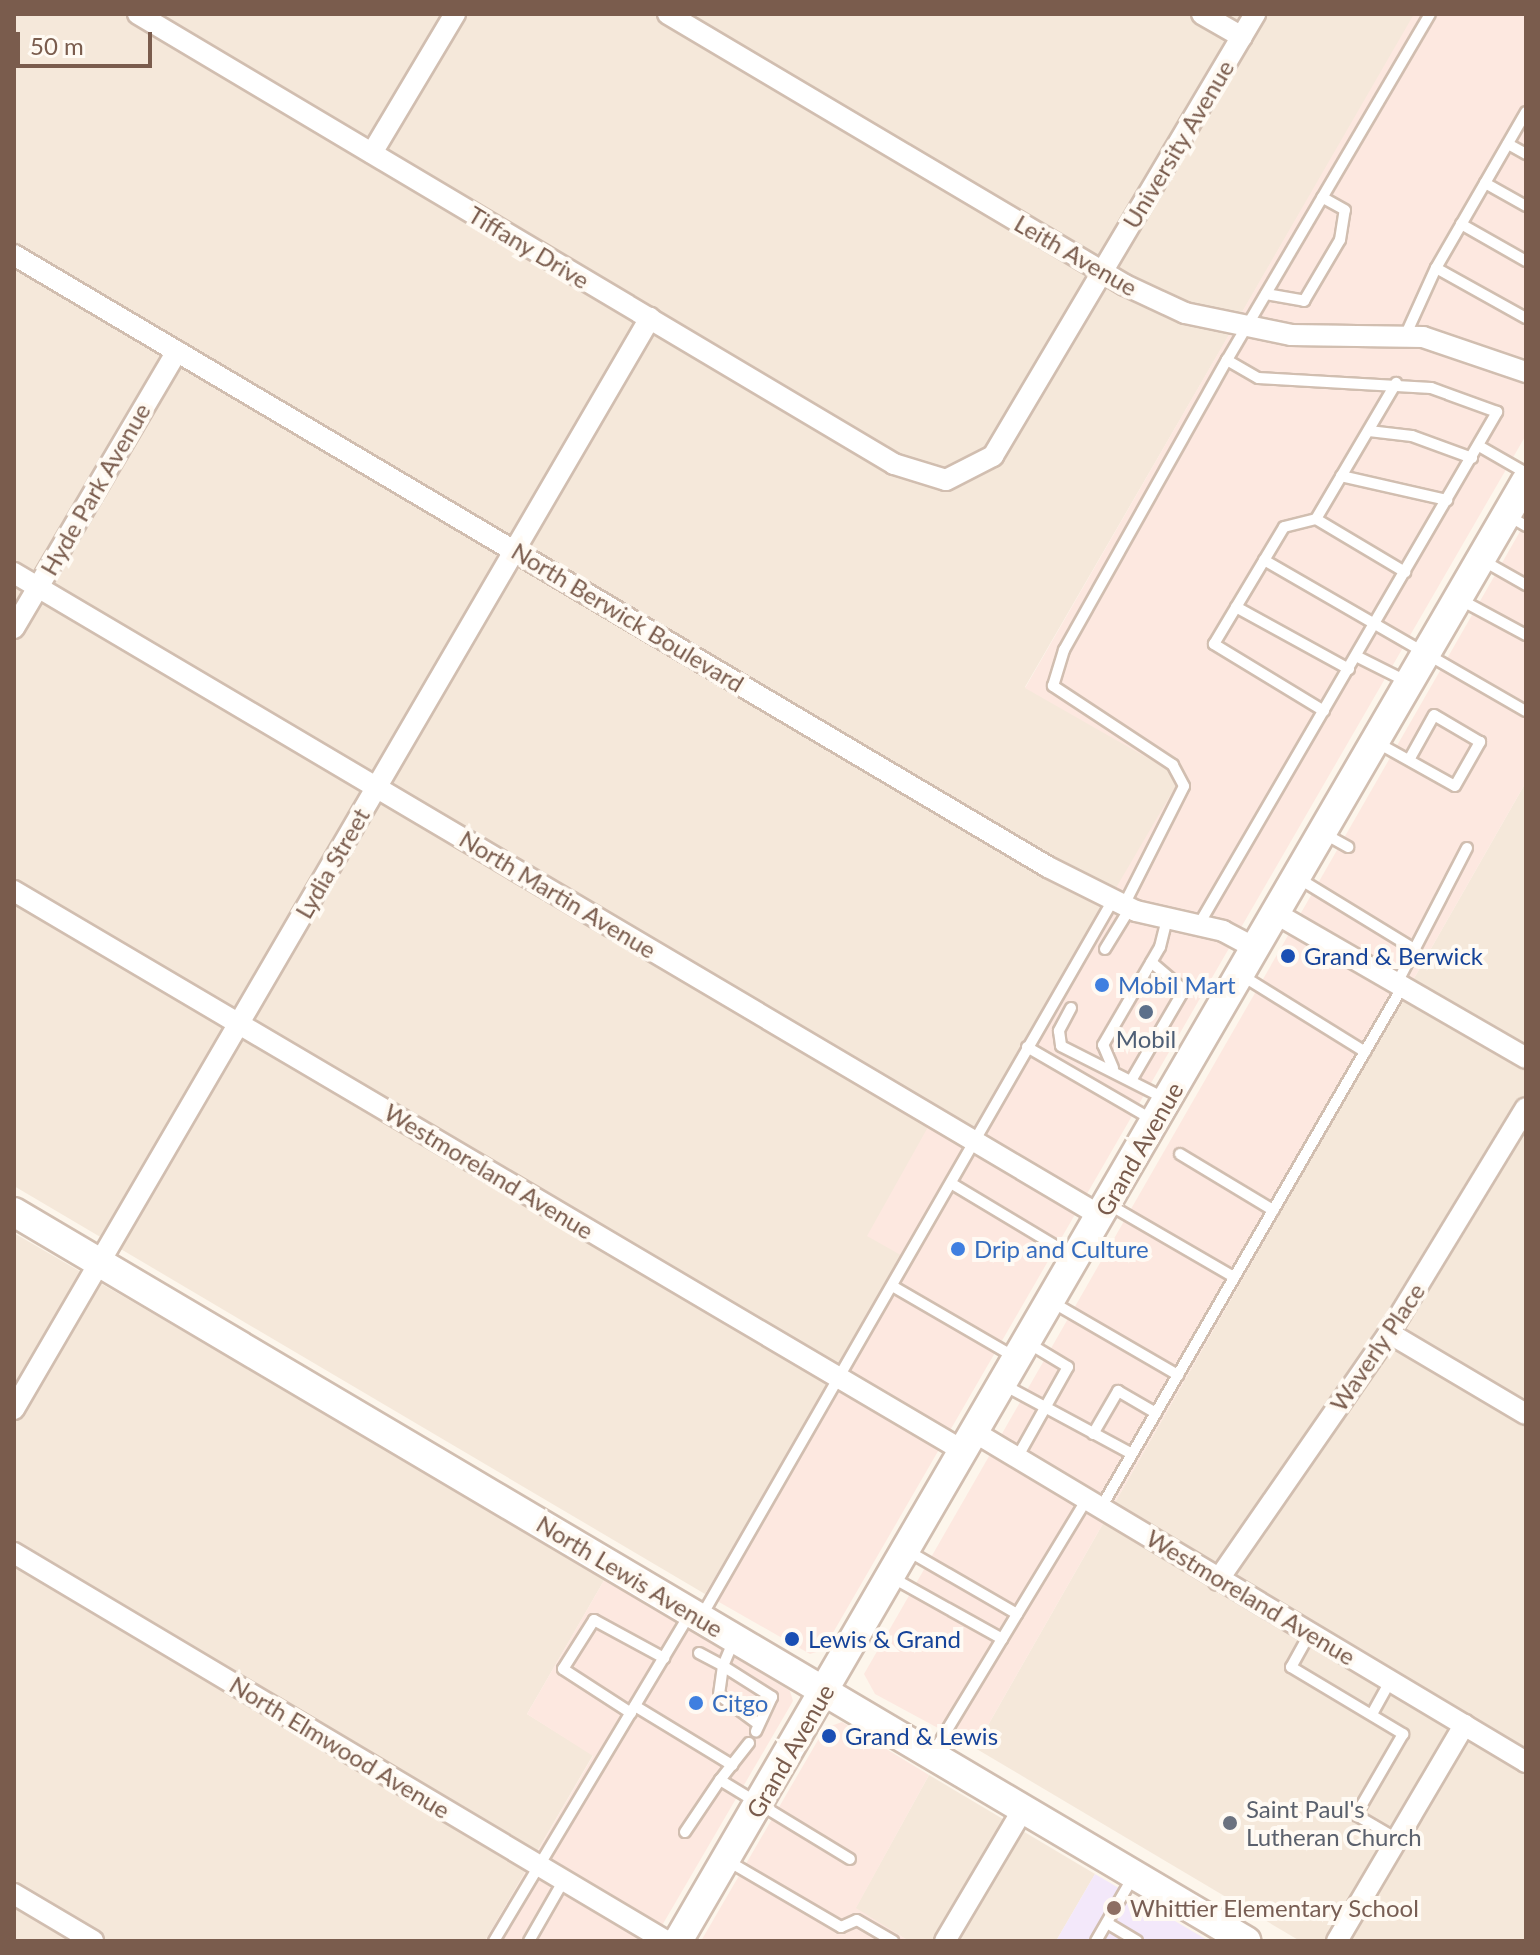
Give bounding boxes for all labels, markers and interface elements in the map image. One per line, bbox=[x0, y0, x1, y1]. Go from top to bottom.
scale bar bbox=[20, 16, 156, 66]
text: 50 m bbox=[30, 31, 84, 60]
street label: University Avenue bbox=[1116, 54, 1240, 234]
street label: Tiffany Drive bbox=[463, 200, 595, 294]
street label: Leith Avenue bbox=[1009, 208, 1143, 302]
street label: Hyde Park Avenue bbox=[34, 397, 156, 581]
street label: North Berwick Boulevard bbox=[507, 536, 749, 698]
street label: Lydia Street bbox=[289, 803, 375, 923]
street label: North Martin Avenue bbox=[454, 824, 662, 964]
place label: Grand & Berwick bbox=[1304, 942, 1483, 970]
marker: Grand & Berwick bbox=[1279, 947, 1297, 965]
place label: Mobil Mart bbox=[1118, 971, 1236, 999]
marker: Mobil Mart bbox=[1093, 976, 1111, 994]
marker: Mobil bbox=[1137, 1003, 1155, 1021]
place label: Mobil bbox=[1116, 1025, 1176, 1053]
street label: Grand Avenue bbox=[1089, 1077, 1189, 1221]
street label: Westmoreland Avenue bbox=[379, 1097, 599, 1245]
place label: Drip and Culture bbox=[974, 1235, 1149, 1263]
marker: Drip and Culture bbox=[949, 1240, 967, 1258]
street label: Waverly Place bbox=[1323, 1277, 1431, 1417]
street label: North Lewis Avenue bbox=[531, 1509, 729, 1643]
street label: Westmoreland Avenue bbox=[1141, 1523, 1361, 1671]
place label: Lewis & Grand bbox=[808, 1625, 961, 1653]
marker: Lewis & Grand bbox=[783, 1630, 801, 1648]
street label: North Elmwood Avenue bbox=[224, 1670, 456, 1824]
street label: Grand Avenue bbox=[740, 1679, 840, 1823]
place label: Citgo bbox=[712, 1689, 768, 1717]
marker: Citgo bbox=[687, 1694, 705, 1712]
place label: Grand & Lewis bbox=[845, 1722, 998, 1750]
marker: Grand & Lewis bbox=[820, 1727, 838, 1745]
place label: Saint Paul's Lutheran Church bbox=[1246, 1795, 1422, 1851]
marker: Saint Paul's Lutheran Church bbox=[1221, 1814, 1239, 1832]
place label: Whittier Elementary School bbox=[1130, 1894, 1420, 1922]
marker: Whittier Elementary School bbox=[1105, 1899, 1123, 1917]

